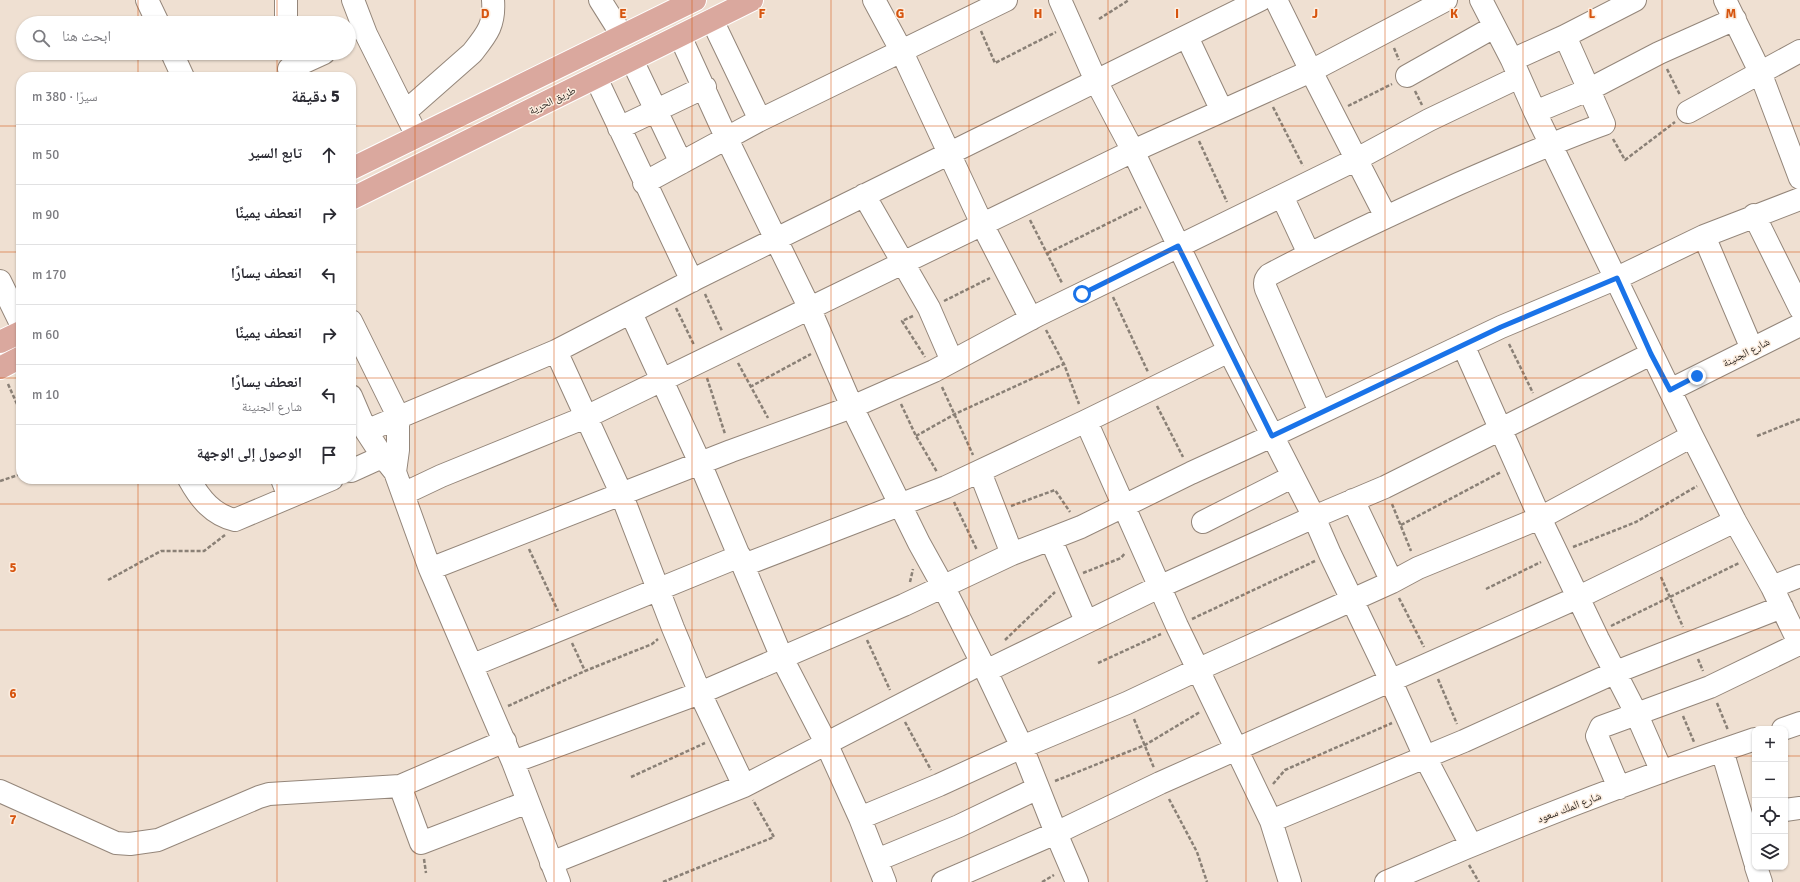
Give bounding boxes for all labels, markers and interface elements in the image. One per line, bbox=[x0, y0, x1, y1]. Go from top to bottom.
text: D bbox=[481, 6, 490, 22]
text: E bbox=[619, 6, 627, 22]
text: F bbox=[759, 6, 766, 22]
text: G bbox=[896, 6, 904, 22]
text: H bbox=[1034, 6, 1042, 22]
text: I bbox=[1175, 6, 1179, 22]
text: J bbox=[1312, 6, 1318, 22]
text: K bbox=[1450, 6, 1458, 22]
text: L bbox=[1589, 6, 1596, 22]
text: M bbox=[1726, 6, 1737, 22]
search box bbox=[16, 16, 356, 60]
icon: search bbox=[30, 27, 52, 49]
text: ابحث هنا bbox=[62, 27, 111, 45]
street label: طريق الحرية bbox=[527, 84, 578, 117]
text: 5 دقيقة bbox=[291, 86, 340, 107]
text: سيرًا · 380 m bbox=[32, 89, 98, 105]
text: تابع السير bbox=[249, 144, 302, 162]
icon: ahead bbox=[318, 144, 340, 166]
text: 50 m bbox=[32, 147, 59, 163]
text: انعطف يمينًا bbox=[235, 204, 302, 222]
icon: right bbox=[318, 204, 340, 226]
text: 90 m bbox=[32, 207, 59, 223]
text: انعطف يسارًا bbox=[231, 264, 302, 282]
icon: left bbox=[318, 264, 340, 286]
text: 170 m bbox=[32, 267, 66, 283]
route start bbox=[1073, 285, 1091, 303]
text: انعطف يمينًا bbox=[235, 324, 302, 342]
icon: right bbox=[318, 324, 340, 346]
text: 60 m bbox=[32, 327, 59, 343]
street label: شارع الجنينة bbox=[1721, 335, 1772, 370]
route end bbox=[1688, 367, 1706, 385]
text: انعطف يسارًا bbox=[231, 373, 302, 391]
icon: left bbox=[318, 384, 340, 406]
text: 10 m bbox=[32, 387, 59, 403]
text: شارع الجنينة bbox=[242, 399, 302, 415]
text: الوصول إلى الوجهة bbox=[197, 444, 302, 462]
icon: arrive bbox=[318, 444, 340, 466]
text: 5 bbox=[9, 560, 17, 576]
text: 6 bbox=[9, 686, 17, 702]
map controls bbox=[1752, 726, 1788, 870]
button: + bbox=[1752, 726, 1788, 762]
button: − bbox=[1752, 762, 1788, 798]
street label: شارع الملك سعود bbox=[1535, 789, 1603, 826]
button: locate bbox=[1752, 798, 1788, 834]
text: 7 bbox=[9, 812, 17, 828]
button: layers bbox=[1752, 834, 1788, 870]

